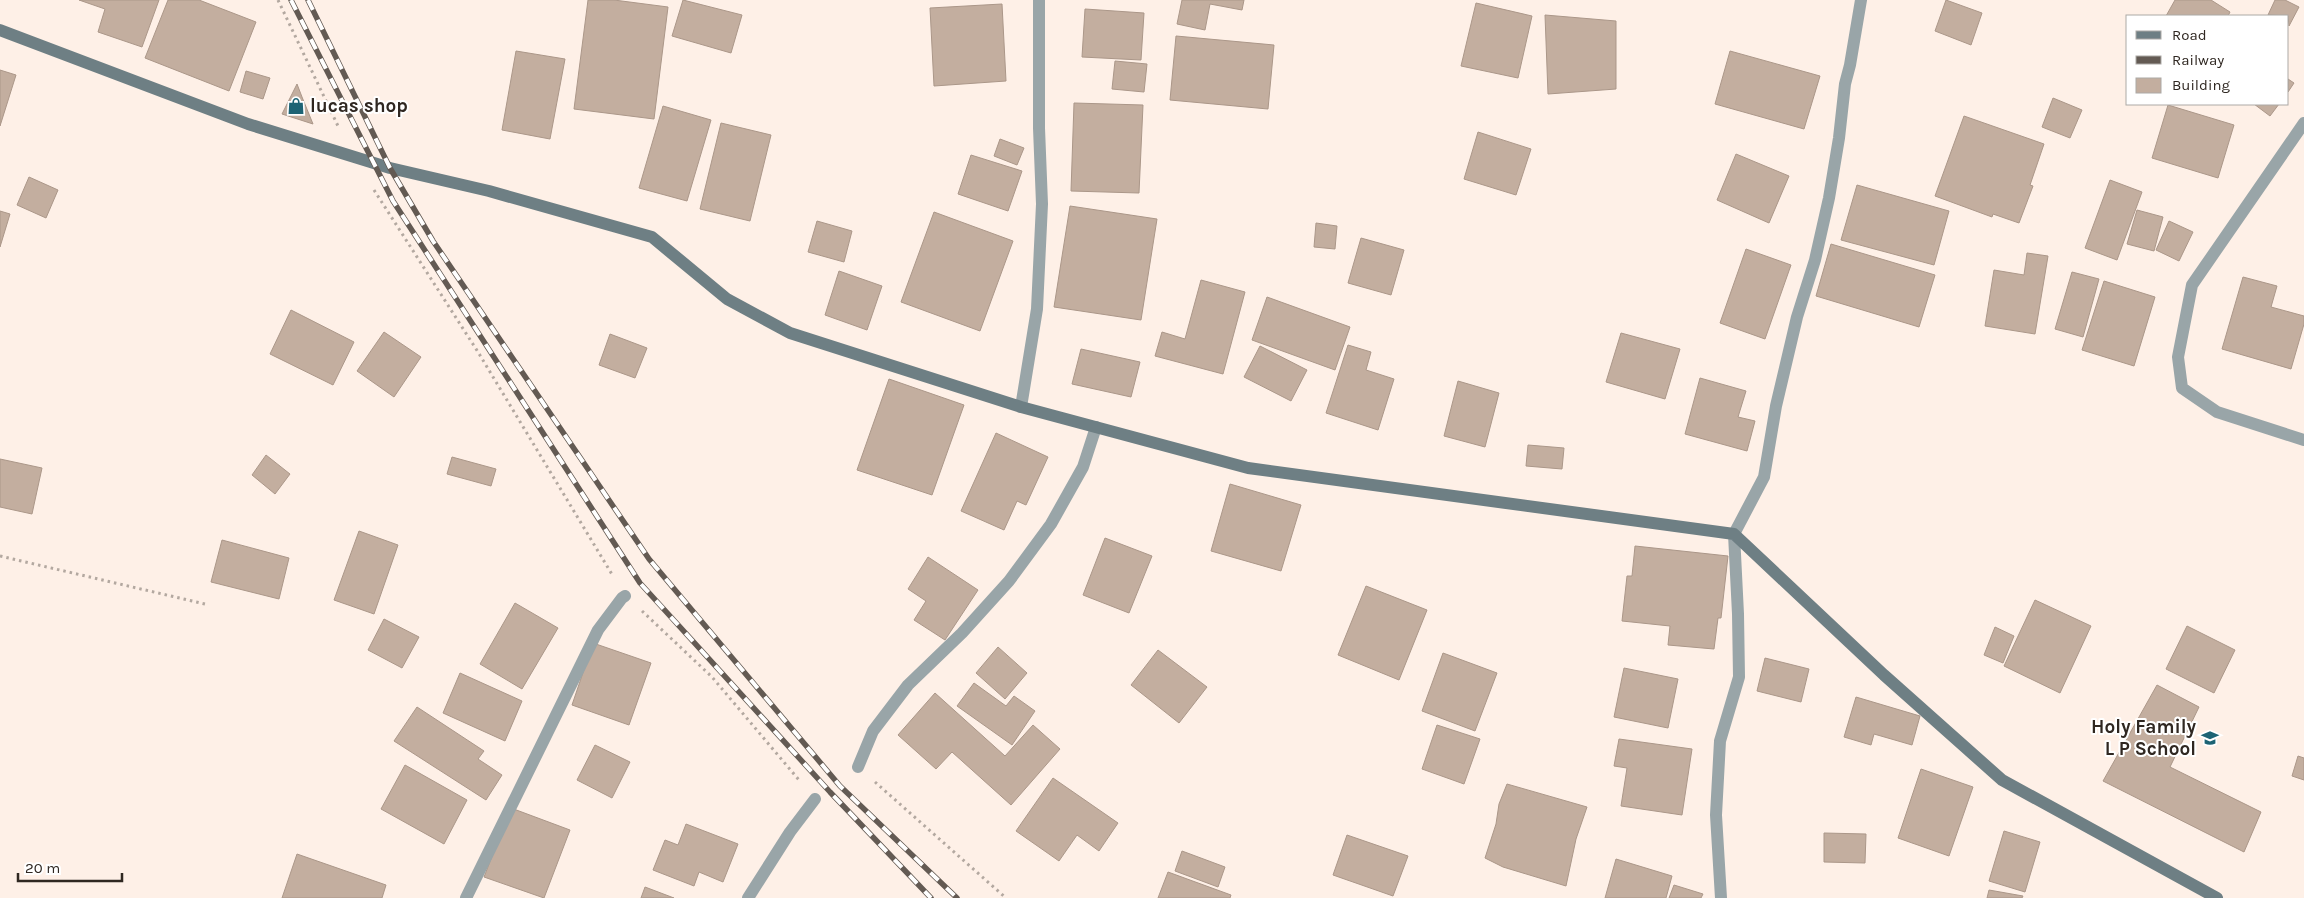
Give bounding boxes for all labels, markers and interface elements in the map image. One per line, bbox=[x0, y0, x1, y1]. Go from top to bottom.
legend bbox=[2126, 15, 2289, 105]
text: Road bbox=[2172, 26, 2207, 44]
text: Railway bbox=[2172, 51, 2224, 69]
text: Building bbox=[2172, 76, 2230, 94]
place label: lucas shop bbox=[310, 95, 408, 117]
shop icon: lucas shop bbox=[286, 96, 306, 116]
place label: Holy Family L P School bbox=[2091, 716, 2196, 760]
school or university icon: Holy Family L P School bbox=[2200, 728, 2220, 748]
scale bar bbox=[18, 850, 121, 882]
text: 20 m bbox=[25, 859, 60, 877]

